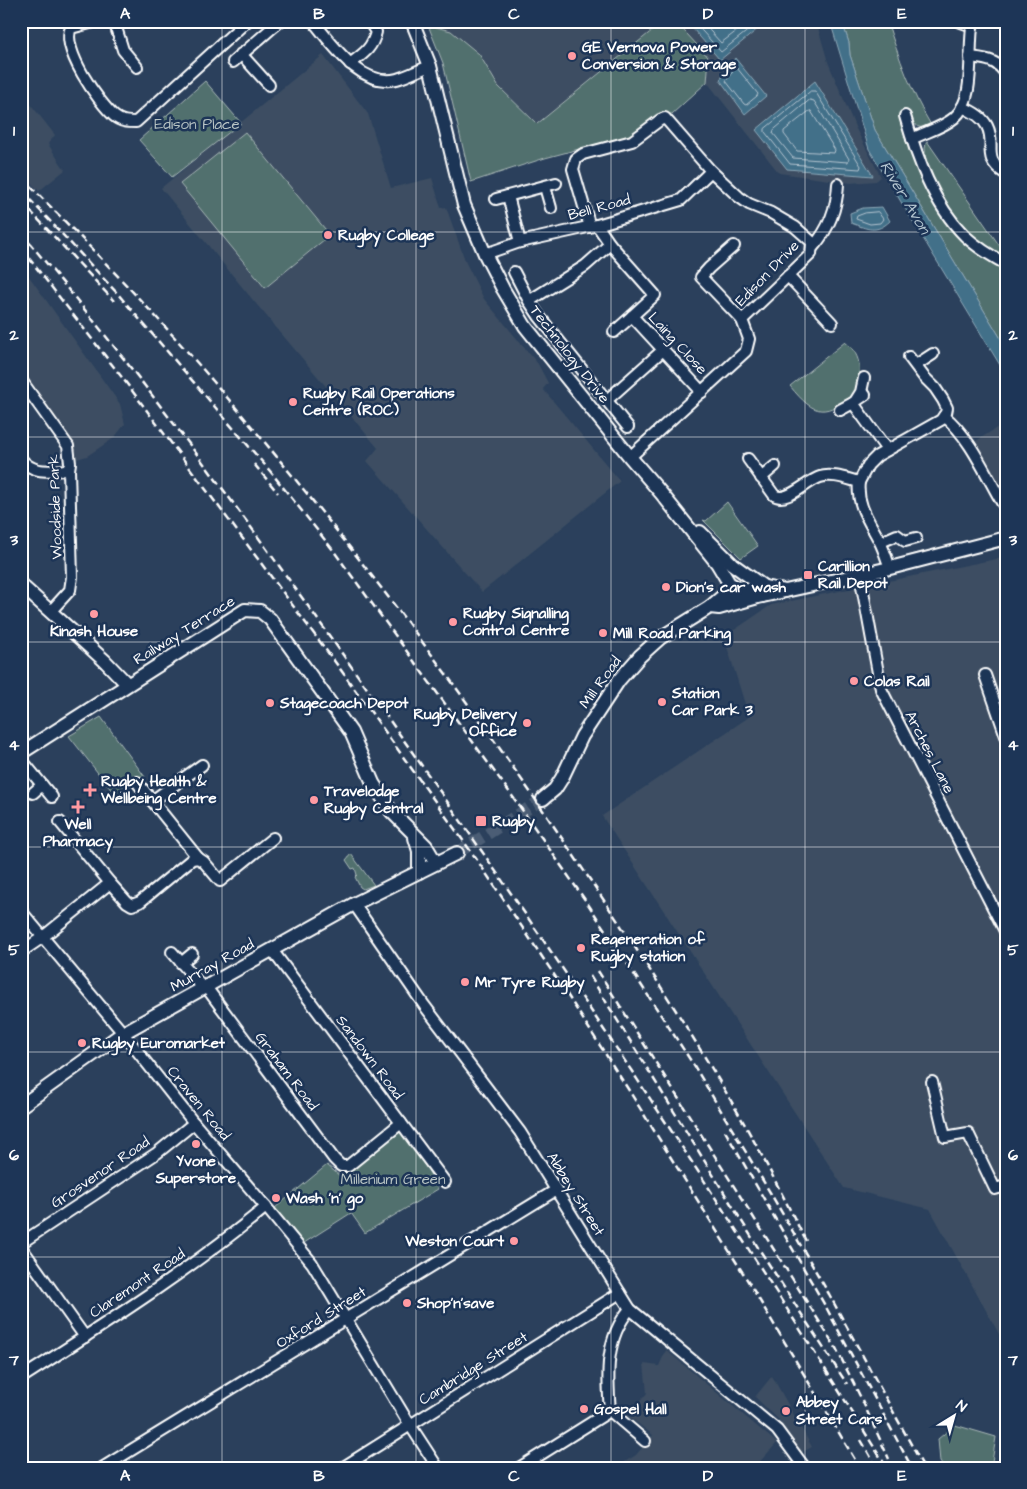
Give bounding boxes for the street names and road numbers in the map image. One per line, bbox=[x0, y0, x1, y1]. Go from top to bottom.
street label: Bell Road bbox=[566, 189, 633, 226]
street label: Edison Drive bbox=[730, 236, 804, 311]
street label: Technology Drive bbox=[524, 301, 615, 408]
street label: Laing Close bbox=[642, 307, 712, 380]
street label: Woodside Park bbox=[43, 454, 68, 560]
street label: Railway Terrace bbox=[129, 591, 240, 671]
street label: Mill Road bbox=[574, 652, 627, 713]
street label: Arches Lane bbox=[900, 707, 959, 797]
street label: Murray Road bbox=[167, 934, 259, 998]
street label: Sandown Road bbox=[331, 1011, 409, 1104]
street label: Graham Road bbox=[250, 1028, 323, 1115]
street label: Craven Road bbox=[162, 1062, 235, 1145]
street label: Grosvenor Road bbox=[47, 1131, 154, 1213]
street label: Abbey Street bbox=[541, 1148, 610, 1241]
street label: Claremont Road bbox=[85, 1243, 189, 1323]
street label: Oxford Street bbox=[272, 1281, 370, 1354]
street label: Cambridge Street bbox=[415, 1326, 532, 1411]

